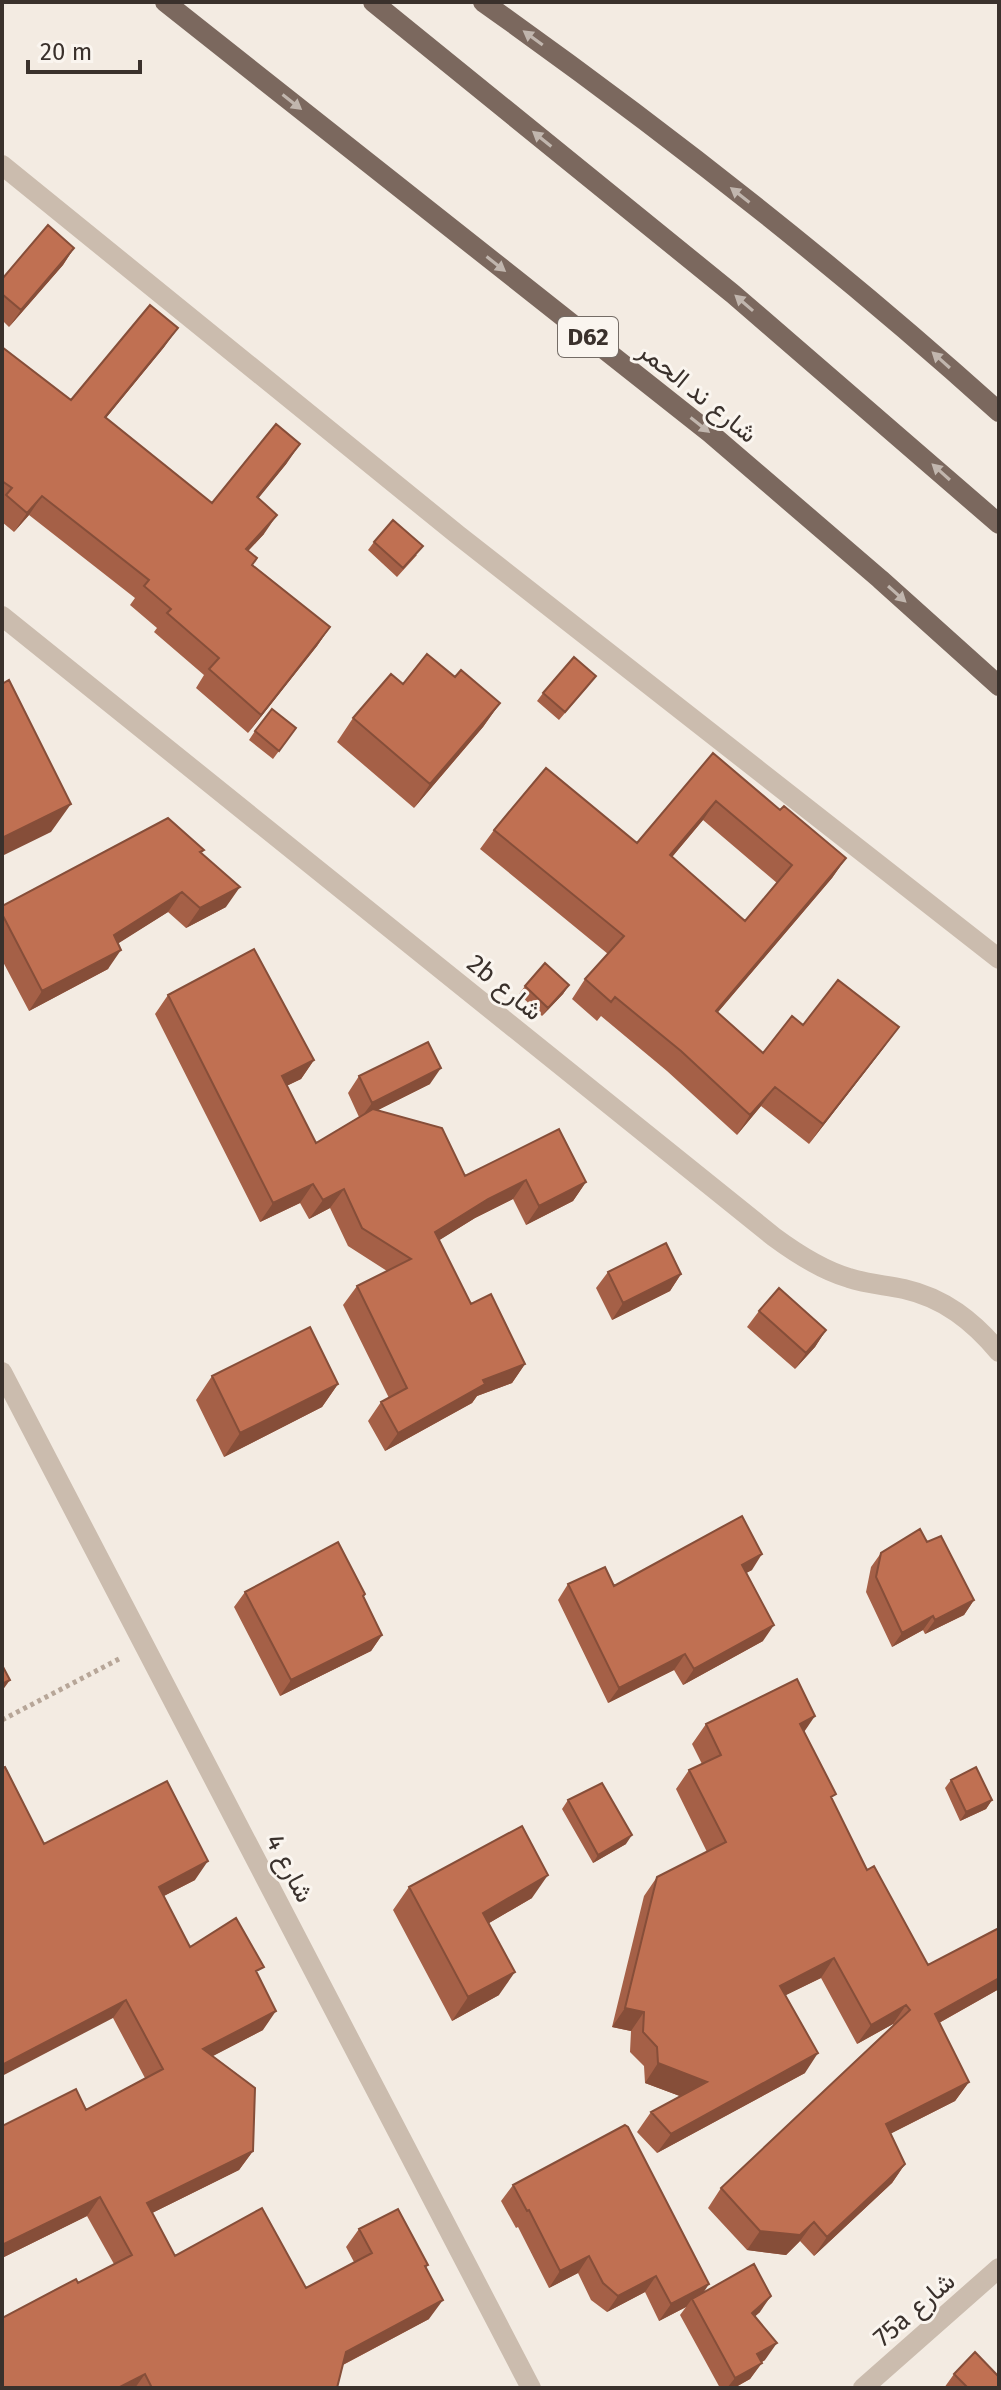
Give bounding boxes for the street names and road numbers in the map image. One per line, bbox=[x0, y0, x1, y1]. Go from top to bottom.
road number: D62 bbox=[558, 317, 618, 357]
street label: شارع ند الحمر bbox=[630, 335, 763, 451]
street label: 2b شارع bbox=[460, 948, 548, 1029]
street label: شارع 4 bbox=[257, 1829, 320, 1909]
street label: 75a شارع bbox=[867, 2266, 963, 2355]

